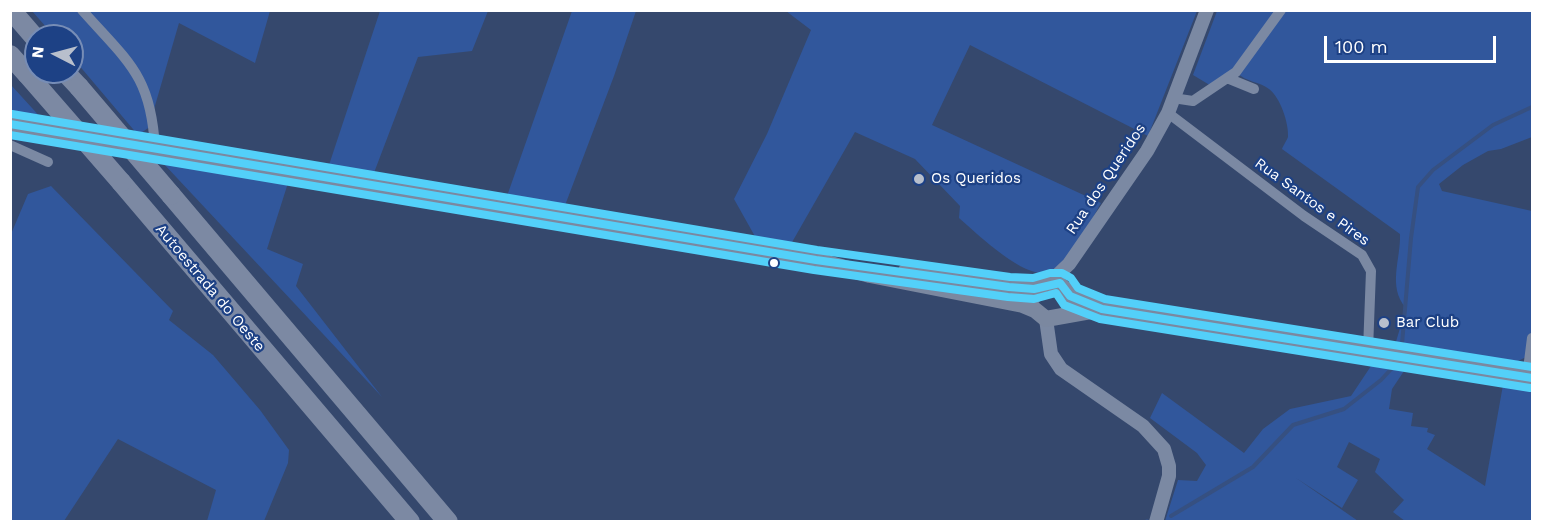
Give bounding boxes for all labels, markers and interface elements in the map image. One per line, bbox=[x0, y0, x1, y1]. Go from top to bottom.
north arrow bbox=[24, 24, 84, 84]
scale bar bbox=[1327, 24, 1500, 62]
text: 100 m bbox=[1335, 36, 1388, 57]
text: N bbox=[28, 45, 48, 59]
street label: Rua dos Queridos bbox=[1062, 120, 1150, 238]
street label: Rua Santos e Pires bbox=[1251, 154, 1373, 250]
place label: Os Queridos bbox=[931, 170, 1021, 188]
marker: Os Queridos bbox=[912, 172, 926, 186]
street label: Autoestrada do Oeste bbox=[151, 221, 269, 355]
unlabelled marker bbox=[768, 257, 780, 269]
place label: Bar Club bbox=[1396, 314, 1459, 332]
marker: Bar Club bbox=[1377, 316, 1391, 330]

